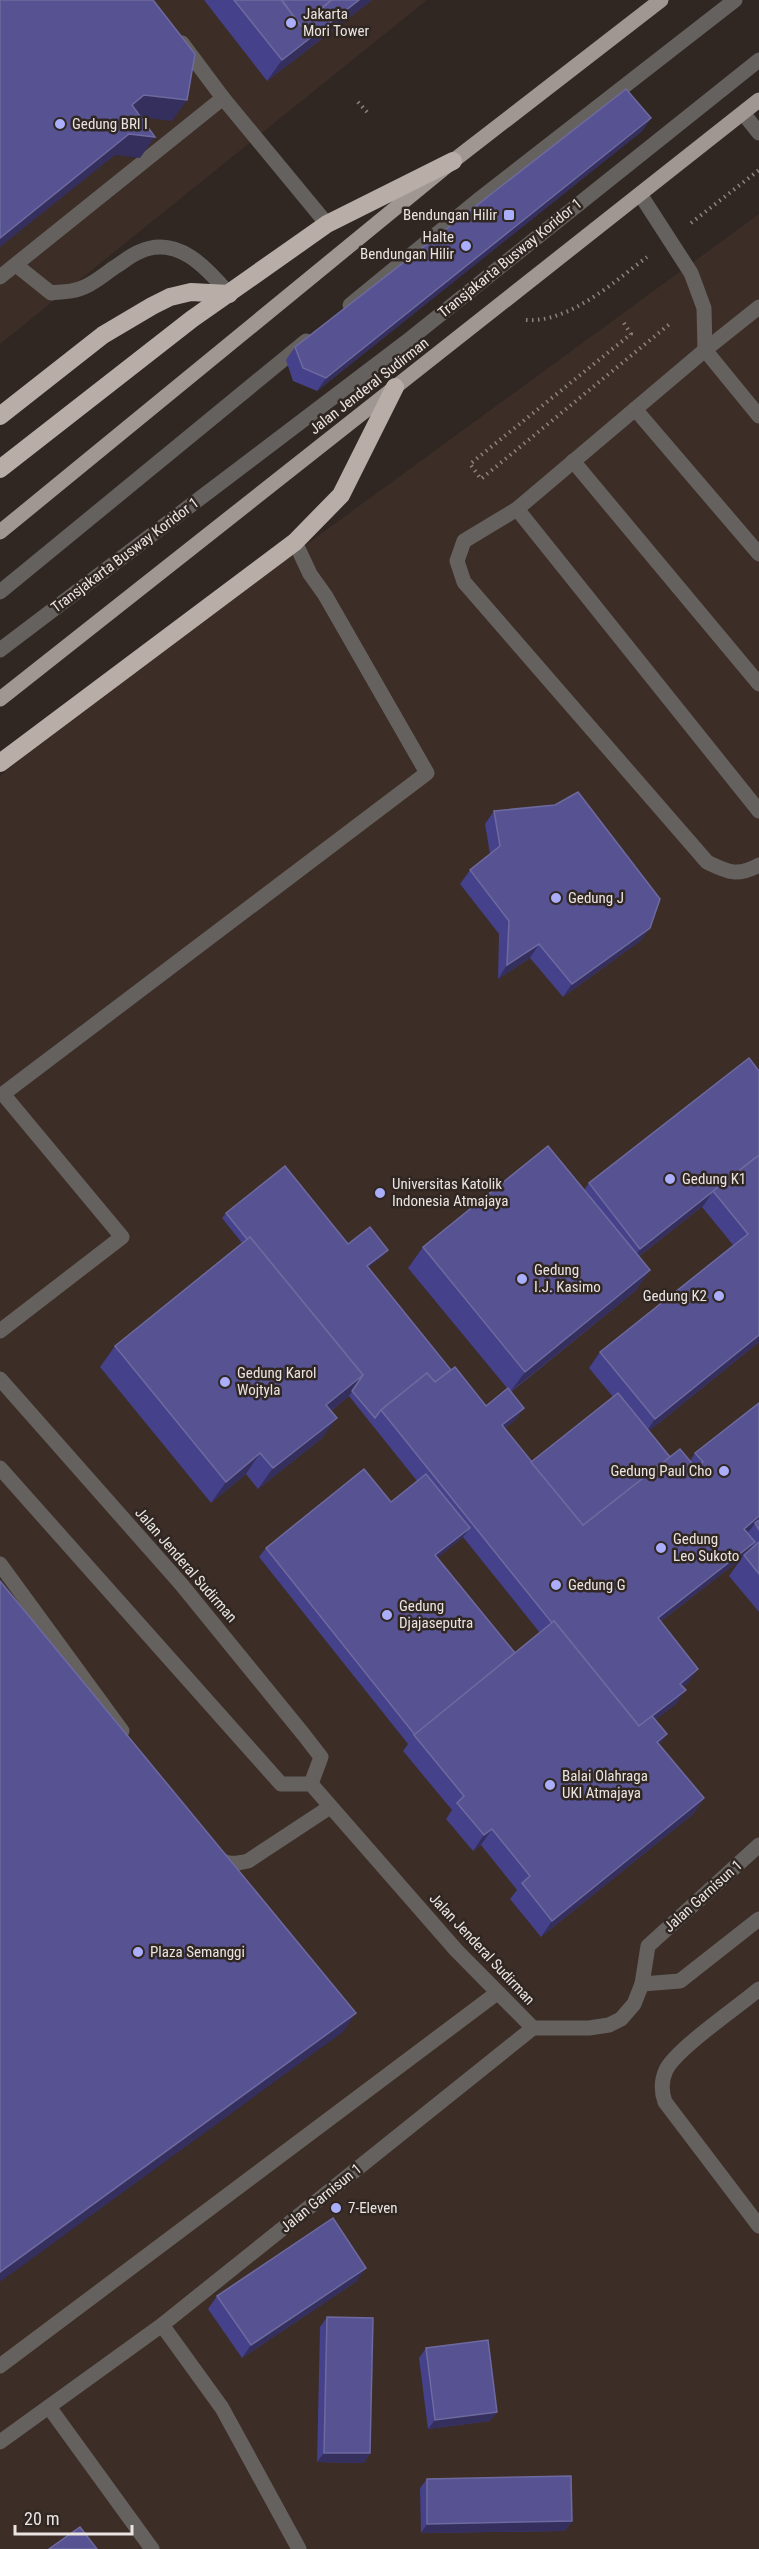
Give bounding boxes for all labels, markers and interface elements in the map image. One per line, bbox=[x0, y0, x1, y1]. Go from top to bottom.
place label: Jakarta Mori Tower bbox=[303, 5, 369, 40]
marker: Jakarta Mori Tower bbox=[284, 16, 298, 30]
place label: Gedung BRI I bbox=[72, 115, 148, 133]
marker: Gedung BRI I bbox=[53, 117, 67, 131]
street label: Transjakarta Busway Koridor 1 bbox=[434, 194, 586, 322]
place label: Bendungan Hilir bbox=[403, 206, 497, 224]
marker: Bendungan Hilir bbox=[502, 208, 516, 222]
place label: Halte Bendungan Hilir bbox=[360, 228, 454, 263]
marker: Halte Bendungan Hilir bbox=[459, 239, 473, 253]
street label: Jalan Jenderal Sudirman bbox=[306, 334, 432, 438]
street label: Transjakarta Busway Koridor 1 bbox=[48, 494, 202, 616]
place label: Gedung J bbox=[568, 889, 624, 907]
marker: Gedung J bbox=[549, 891, 563, 905]
place label: Gedung K1 bbox=[682, 1170, 746, 1188]
marker: Gedung K1 bbox=[663, 1172, 677, 1186]
place label: Universitas Katolik Indonesia Atmajaya bbox=[392, 1175, 508, 1210]
marker: Universitas Katolik Indonesia Atmajaya bbox=[373, 1186, 387, 1200]
place label: Gedung I.J. Kasimo bbox=[534, 1261, 601, 1296]
marker: Gedung I.J. Kasimo bbox=[515, 1272, 529, 1286]
place label: Gedung K2 bbox=[643, 1287, 707, 1305]
marker: Gedung K2 bbox=[712, 1289, 726, 1303]
place label: Gedung Karol Wojtyla bbox=[237, 1364, 316, 1399]
marker: Gedung Karol Wojtyla bbox=[218, 1375, 232, 1389]
place label: Gedung Paul Cho bbox=[610, 1462, 712, 1480]
marker: Gedung Paul Cho bbox=[717, 1464, 731, 1478]
street label: Jalan Jenderal Sudirman bbox=[131, 1504, 241, 1626]
place label: Gedung Leo Sukoto bbox=[673, 1530, 739, 1565]
marker: Gedung Leo Sukoto bbox=[654, 1541, 668, 1555]
place label: Gedung G bbox=[568, 1576, 626, 1594]
marker: Gedung G bbox=[549, 1578, 563, 1592]
place label: Gedung Djajaseputra bbox=[399, 1597, 473, 1632]
marker: Gedung Djajaseputra bbox=[380, 1608, 394, 1622]
place label: Balai Olahraga UKI Atmajaya bbox=[562, 1767, 648, 1802]
marker: Balai Olahraga UKI Atmajaya bbox=[543, 1778, 557, 1792]
street label: Jalan Garnisun 1 bbox=[660, 1856, 746, 1936]
street label: Jalan Jenderal Sudirman bbox=[426, 1889, 538, 2009]
place label: Plaza Semanggi bbox=[150, 1943, 245, 1961]
marker: Plaza Semanggi bbox=[131, 1945, 145, 1959]
street label: Jalan Garnisun 1 bbox=[277, 2160, 365, 2236]
place label: 7-Eleven bbox=[348, 2199, 398, 2217]
marker: 7-Eleven bbox=[329, 2201, 343, 2215]
scale bar bbox=[15, 2498, 132, 2536]
text: 20 m bbox=[24, 2508, 59, 2529]

